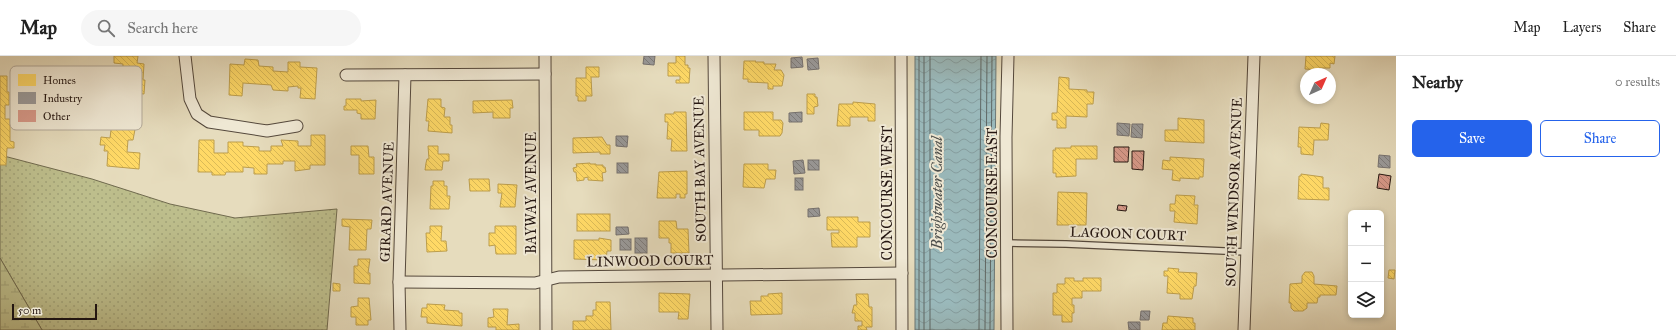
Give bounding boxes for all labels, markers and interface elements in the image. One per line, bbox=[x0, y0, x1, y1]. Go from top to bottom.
search box bbox=[81, 10, 361, 46]
text: Map bbox=[20, 16, 57, 39]
icon: search bbox=[95, 17, 117, 39]
text: Search here bbox=[127, 19, 198, 37]
text: Map bbox=[1513, 19, 1541, 36]
text: Layers bbox=[1563, 19, 1601, 36]
text: Share bbox=[1623, 19, 1656, 36]
legend bbox=[10, 66, 142, 130]
north arrow bbox=[1300, 68, 1336, 104]
text: Nearby bbox=[1412, 72, 1463, 93]
text: Homes bbox=[43, 74, 76, 87]
text: 0 results bbox=[1615, 74, 1660, 90]
text: Industry bbox=[43, 92, 83, 105]
street label: SOUTH BAY AVENUE bbox=[690, 96, 710, 242]
street label: SOUTH WINDSOR AVENUE bbox=[1222, 97, 1246, 287]
text: Other bbox=[43, 110, 71, 123]
button: Save bbox=[1412, 120, 1532, 157]
button: Share bbox=[1540, 120, 1660, 157]
street label: CONCOURSE WEST bbox=[879, 125, 896, 260]
street label: CONCOURSE EAST bbox=[984, 127, 1001, 258]
street label: BAYWAY AVENUE bbox=[523, 132, 540, 254]
water label: Brightwater Canal bbox=[928, 135, 946, 250]
street label: GIRARD AVENUE bbox=[376, 141, 398, 263]
map controls bbox=[1348, 210, 1384, 318]
button: + bbox=[1348, 210, 1384, 246]
street label: LAGOON COURT bbox=[1070, 223, 1187, 245]
button: − bbox=[1348, 246, 1384, 282]
street label: LINWOOD COURT bbox=[586, 251, 714, 271]
button: layers bbox=[1348, 282, 1384, 318]
scale bar bbox=[12, 302, 97, 321]
text: 50 m bbox=[18, 304, 41, 317]

